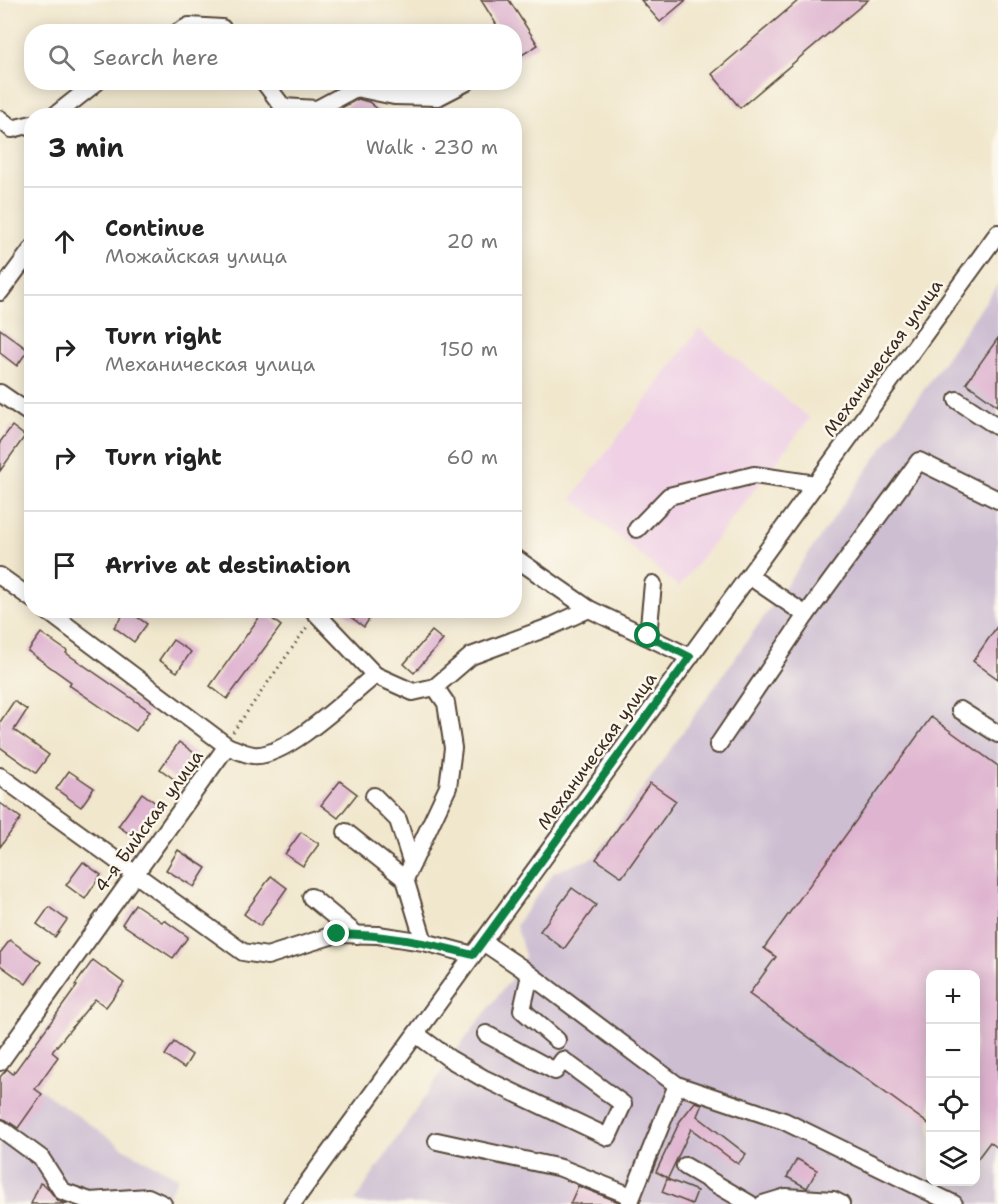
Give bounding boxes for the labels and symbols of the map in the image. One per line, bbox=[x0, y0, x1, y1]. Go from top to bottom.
street label: Механическая улица bbox=[818, 274, 948, 442]
route start bbox=[634, 622, 660, 648]
street label: Механическая улица bbox=[532, 667, 662, 835]
street label: 4-я Бийская улица bbox=[89, 745, 209, 897]
route end bbox=[323, 920, 349, 946]

